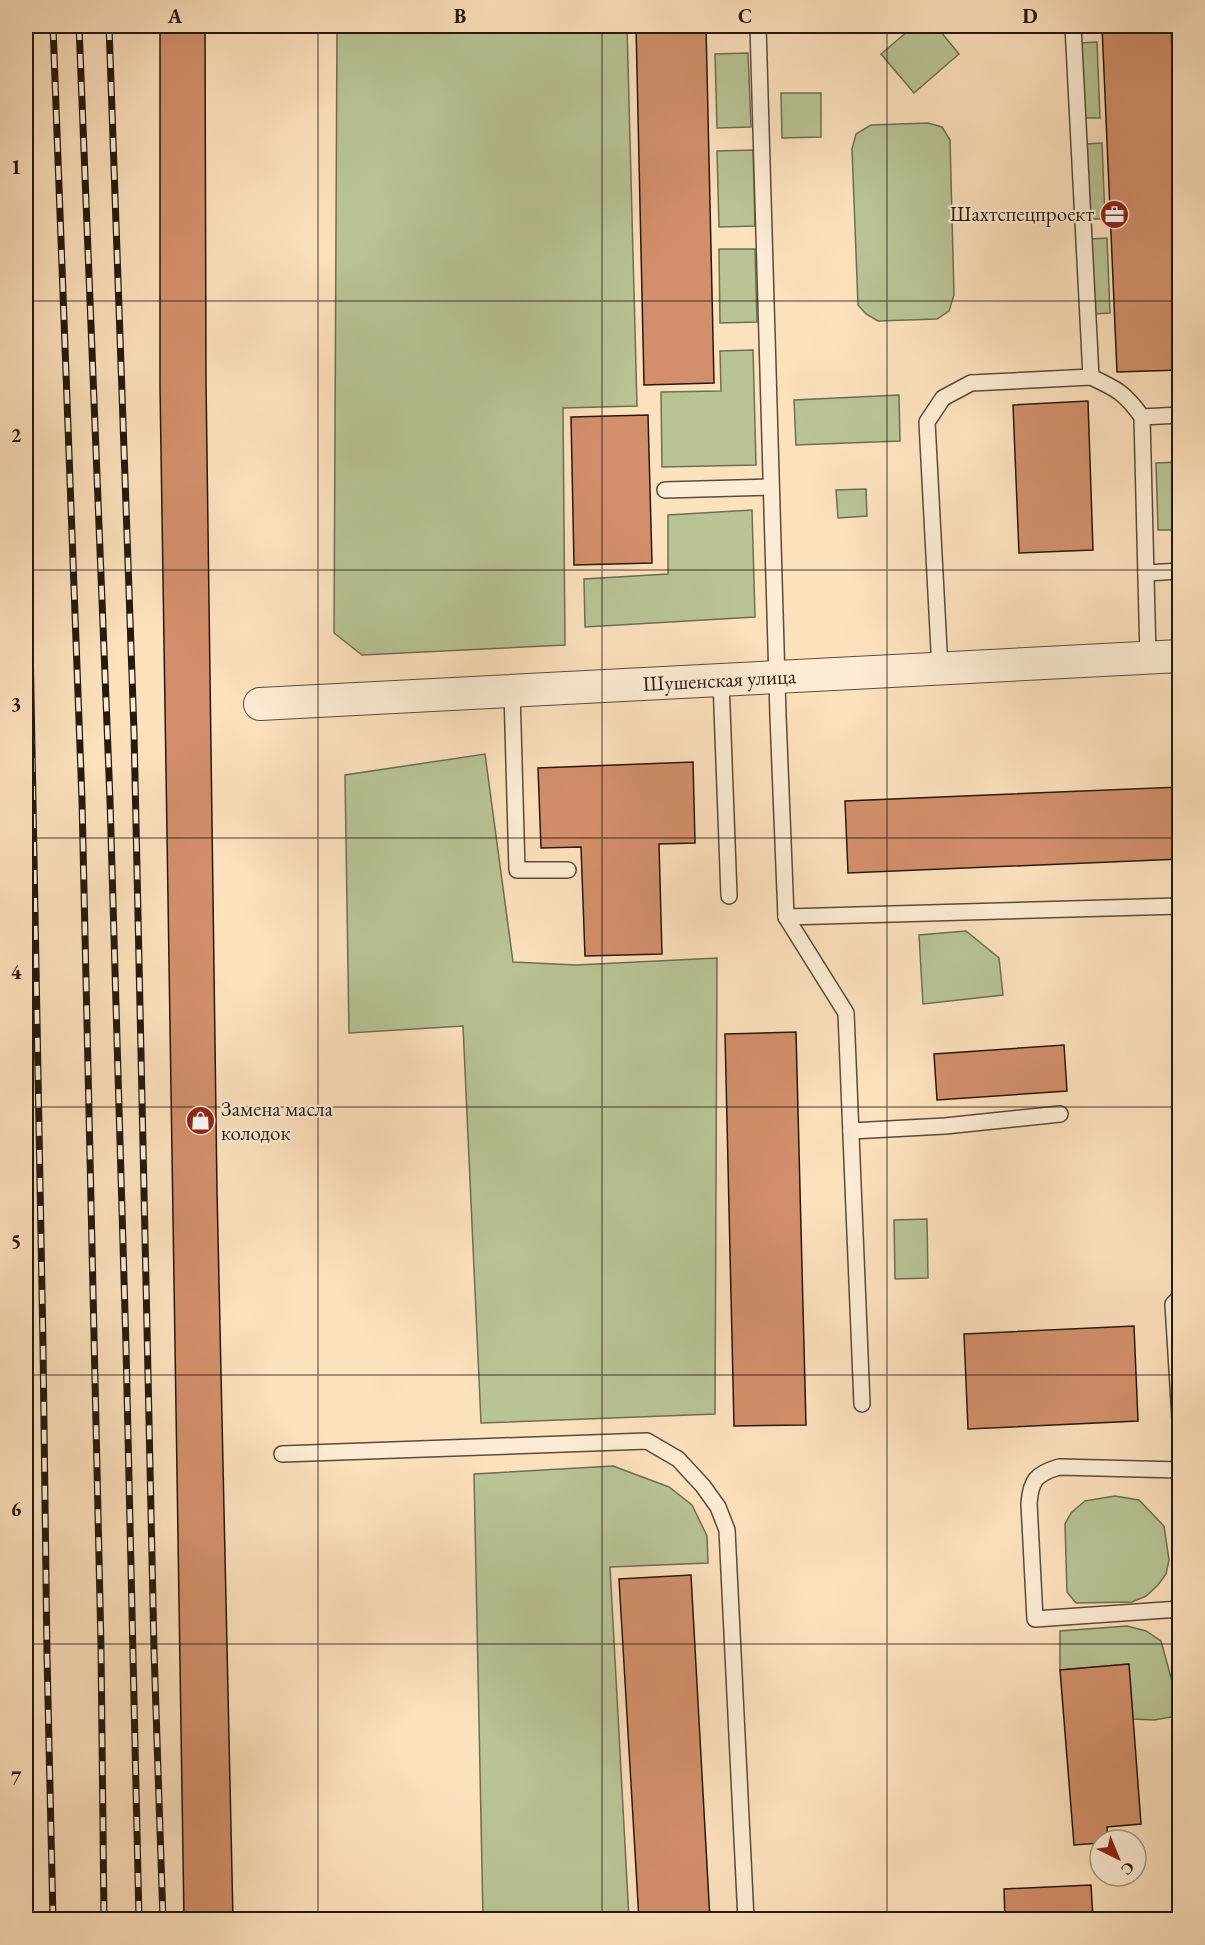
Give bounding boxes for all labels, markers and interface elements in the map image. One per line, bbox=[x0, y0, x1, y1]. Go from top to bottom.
text: A bbox=[167, 3, 183, 29]
text: B bbox=[454, 3, 466, 29]
text: C bbox=[738, 3, 752, 29]
text: D bbox=[1022, 3, 1038, 29]
text: 1 bbox=[11, 154, 21, 180]
office icon: Шахтспецпроект bbox=[1099, 198, 1131, 230]
place label: Шахтспецпроект bbox=[950, 200, 1094, 227]
text: 2 bbox=[11, 422, 22, 448]
street label: Шушенская улица bbox=[642, 662, 797, 697]
text: 3 bbox=[11, 691, 21, 717]
text: 4 bbox=[11, 959, 22, 985]
place label: Замена масла колодок bbox=[221, 1095, 334, 1146]
shop icon: Замена масла колодок bbox=[184, 1105, 216, 1137]
text: 5 bbox=[11, 1228, 21, 1254]
text: 6 bbox=[11, 1496, 22, 1522]
text: 7 bbox=[11, 1765, 22, 1791]
north arrow bbox=[1088, 1828, 1148, 1888]
text: С bbox=[1117, 1857, 1139, 1880]

